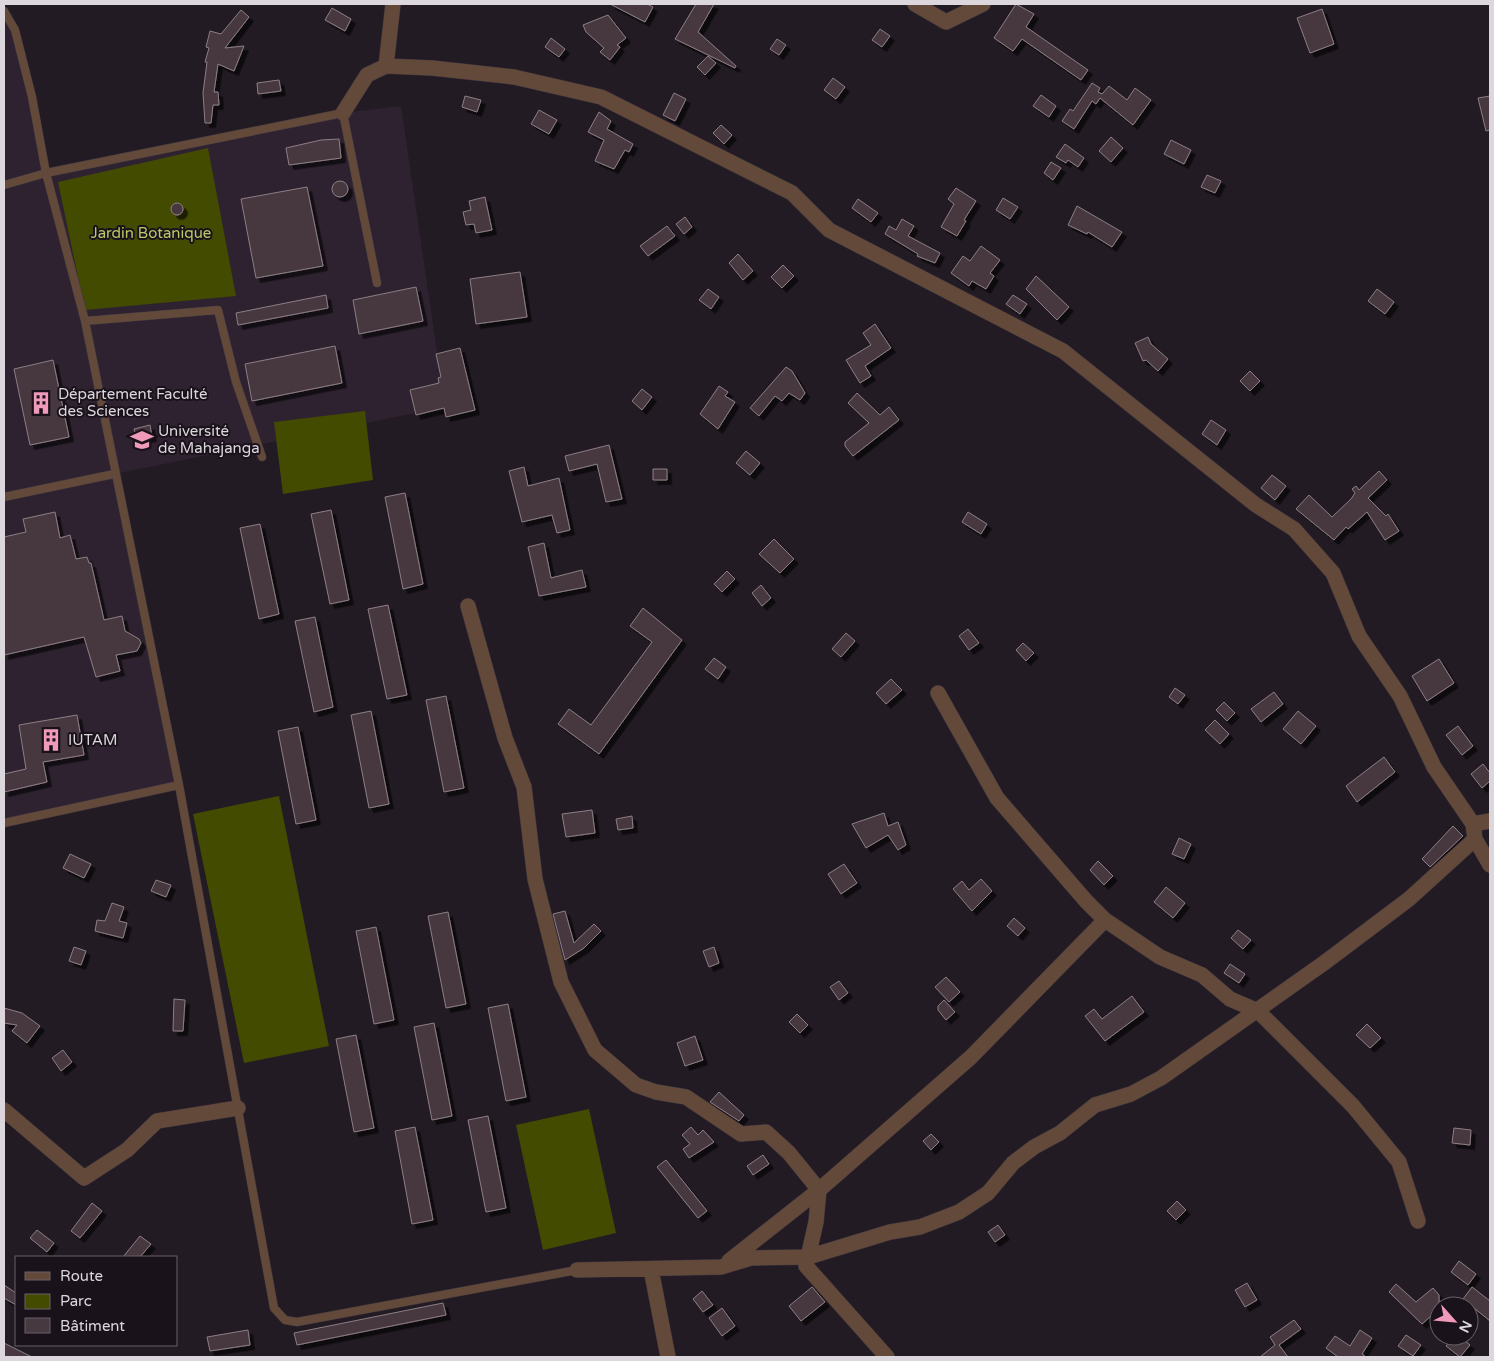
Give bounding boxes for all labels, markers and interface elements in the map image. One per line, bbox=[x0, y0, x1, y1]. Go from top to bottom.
park label: Jardin Botanique bbox=[91, 224, 211, 242]
place label: Département Faculté des Sciences bbox=[58, 385, 207, 420]
building icon: Département Faculté des Sciences bbox=[28, 390, 54, 416]
place label: Université de Mahajanga bbox=[158, 422, 260, 457]
school or university icon: Université de Mahajanga bbox=[129, 427, 155, 453]
building icon: IUTAM bbox=[38, 727, 64, 753]
place label: IUTAM bbox=[68, 731, 118, 749]
legend bbox=[15, 1256, 178, 1346]
text: Route bbox=[60, 1267, 103, 1285]
text: Parc bbox=[60, 1292, 92, 1310]
north arrow bbox=[1429, 1296, 1479, 1346]
text: Bâtiment bbox=[60, 1317, 125, 1335]
text: N bbox=[1455, 1318, 1475, 1336]

